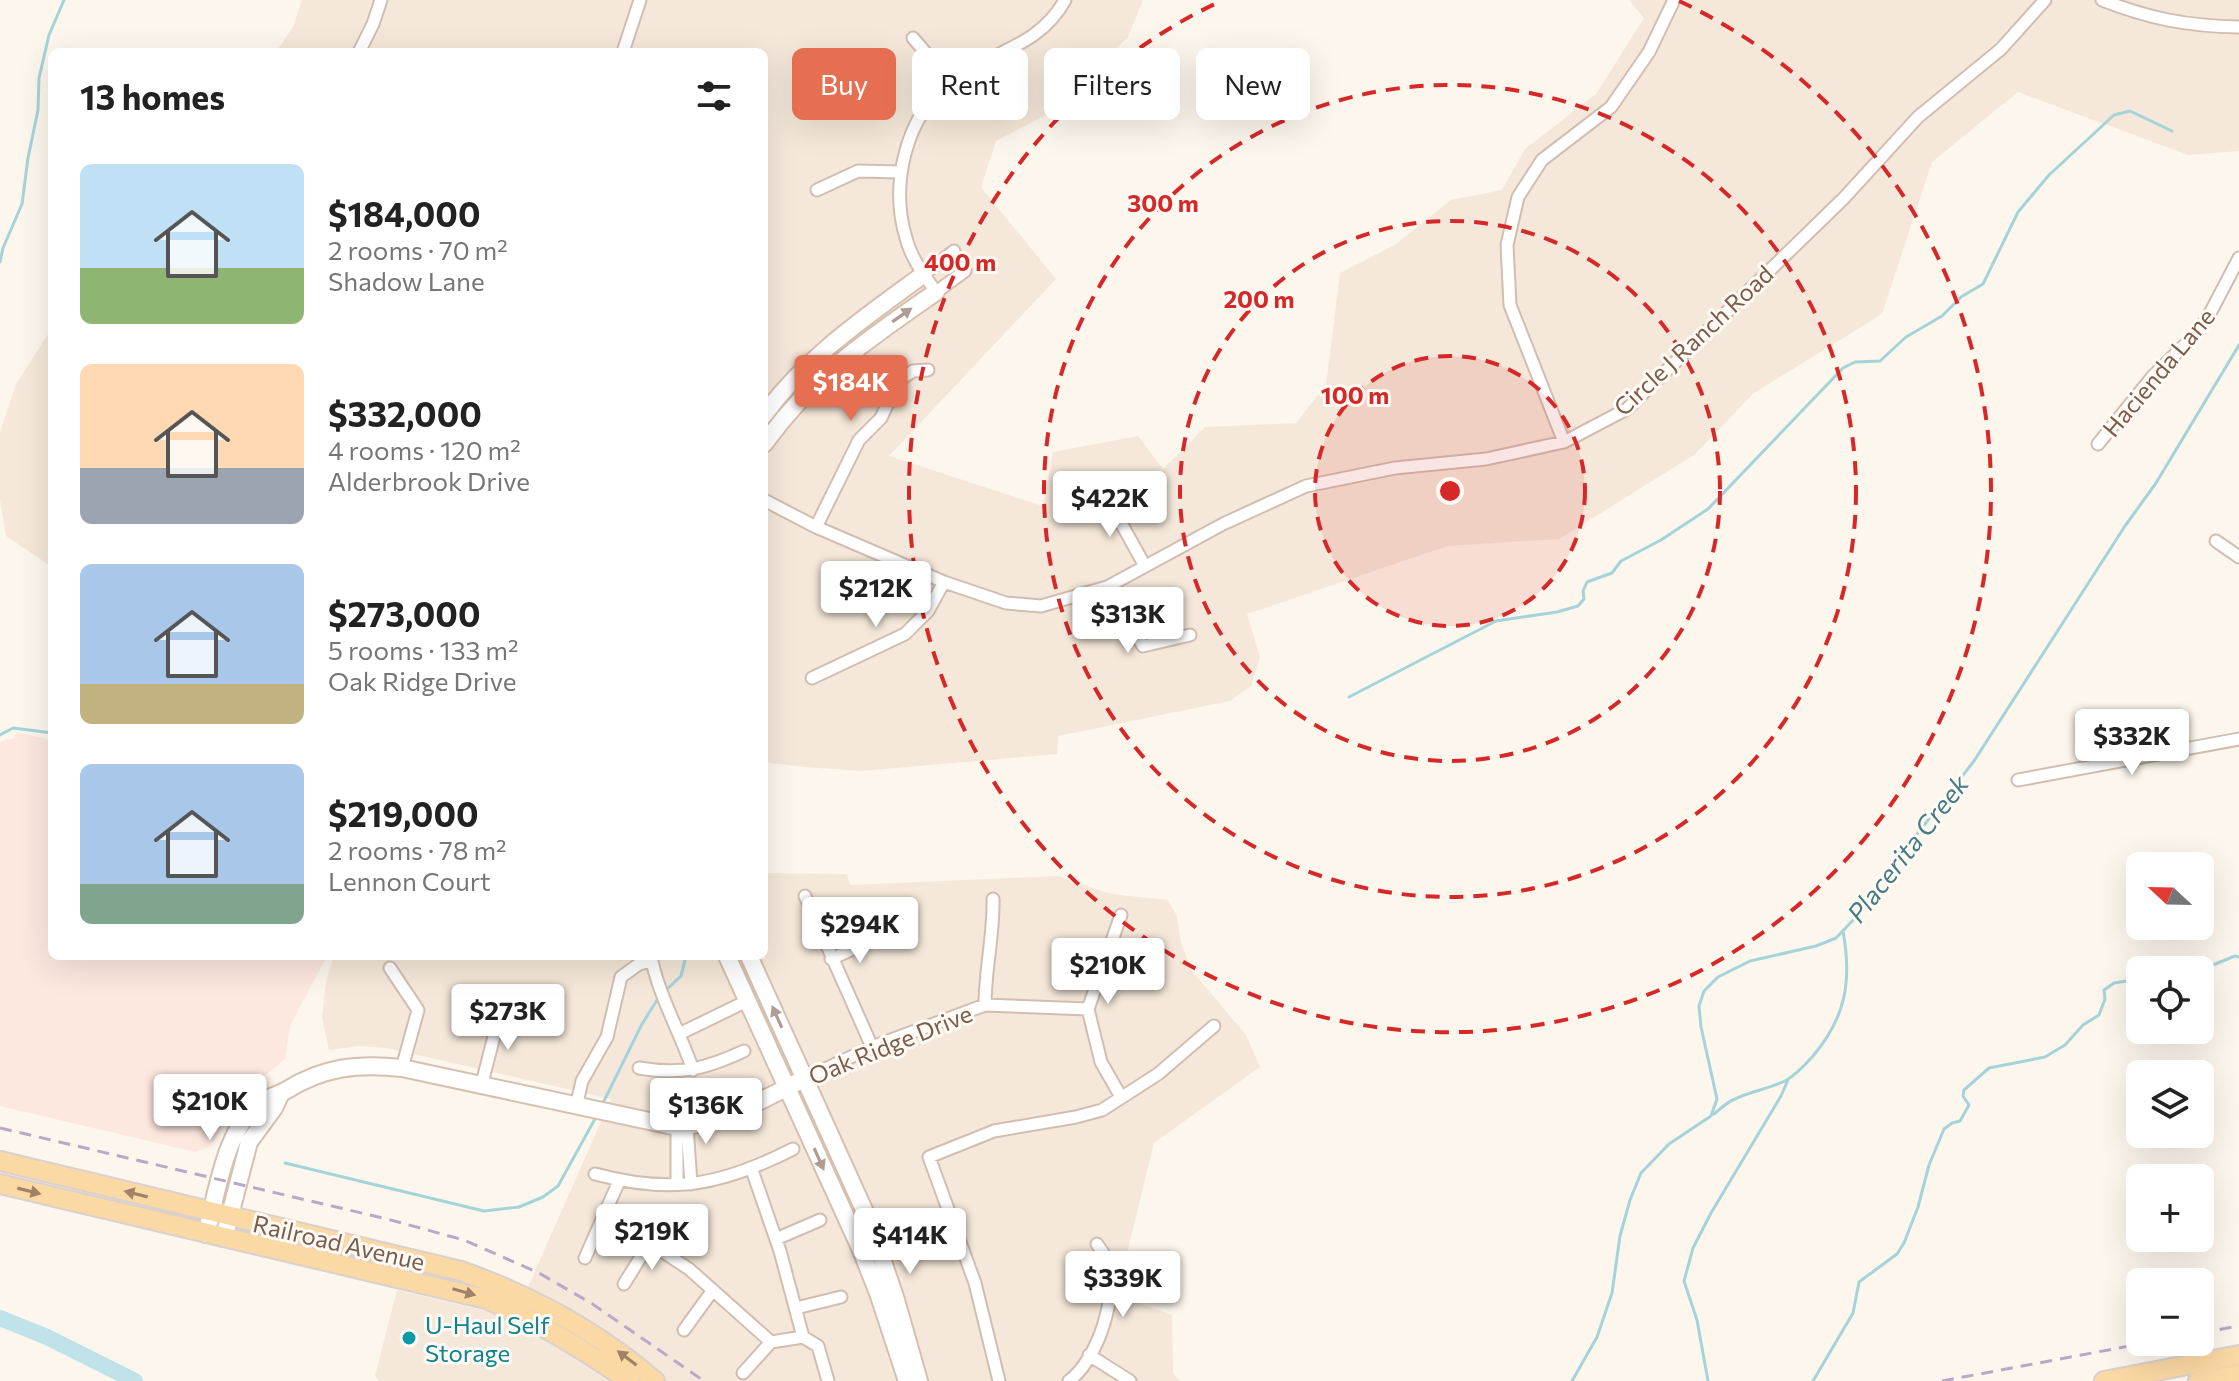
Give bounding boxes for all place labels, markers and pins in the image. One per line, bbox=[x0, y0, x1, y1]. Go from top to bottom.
pin: $184K bbox=[795, 355, 907, 423]
pin: $422K bbox=[1054, 471, 1166, 539]
centre of rings bbox=[1436, 477, 1464, 505]
pin: $212K bbox=[820, 561, 932, 629]
pin: $313K bbox=[1072, 587, 1184, 655]
pin: $332K bbox=[2076, 709, 2188, 777]
pin: $294K bbox=[804, 897, 916, 965]
pin: $210K bbox=[1052, 938, 1164, 1006]
pin: $273K bbox=[452, 984, 564, 1052]
pin: $210K bbox=[154, 1074, 266, 1142]
pin: $136K bbox=[650, 1078, 762, 1146]
pin: $219K bbox=[596, 1204, 708, 1272]
pin: $414K bbox=[854, 1208, 966, 1276]
pin: $339K bbox=[1067, 1251, 1179, 1319]
place label: U-Haul Self Storage bbox=[425, 1310, 550, 1367]
marker: U-Haul Self Storage bbox=[400, 1329, 418, 1347]

